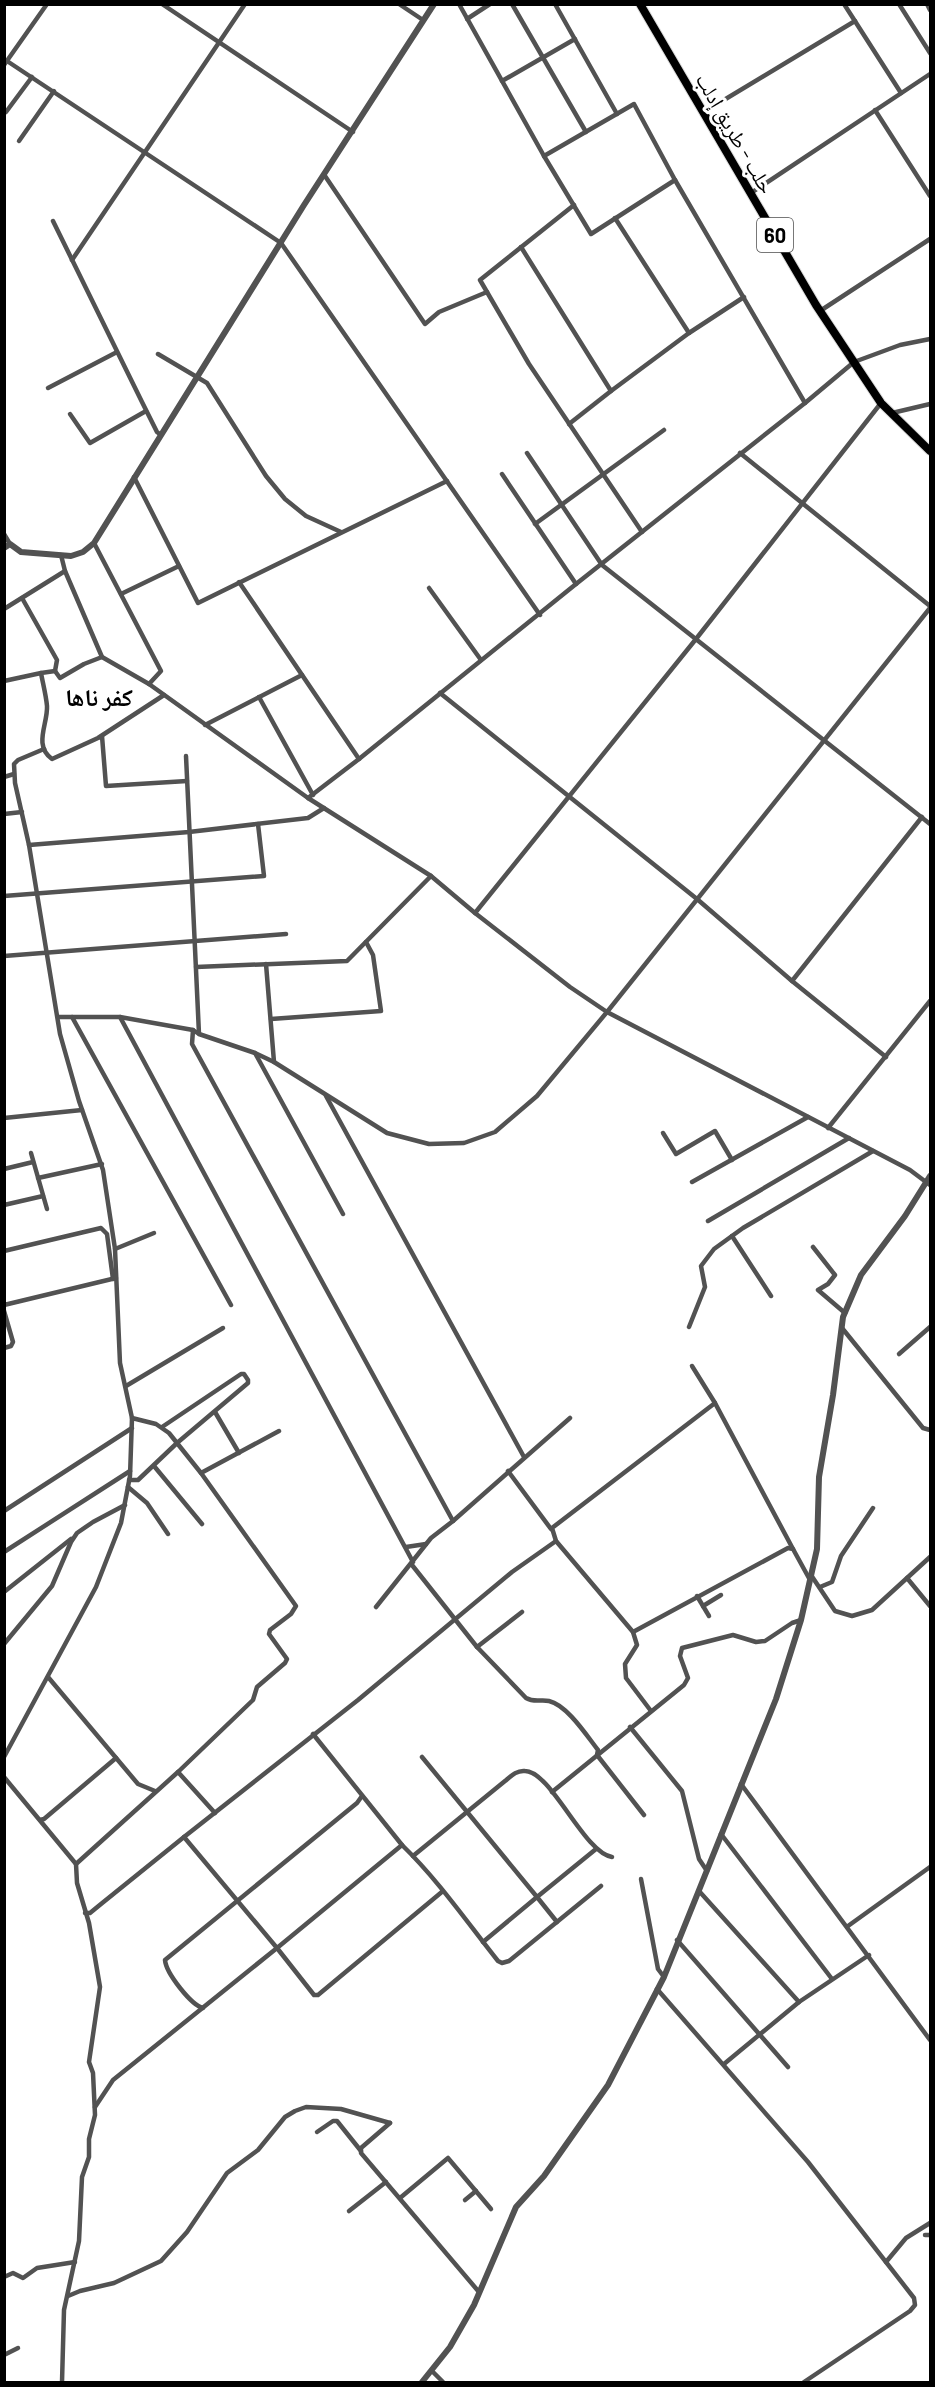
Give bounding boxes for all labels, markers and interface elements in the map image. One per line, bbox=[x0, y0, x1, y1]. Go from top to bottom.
street label: حلب - طريق إدلب bbox=[689, 68, 781, 199]
road number: 60 bbox=[757, 218, 793, 252]
district label: كفر ناها bbox=[65, 682, 133, 711]

